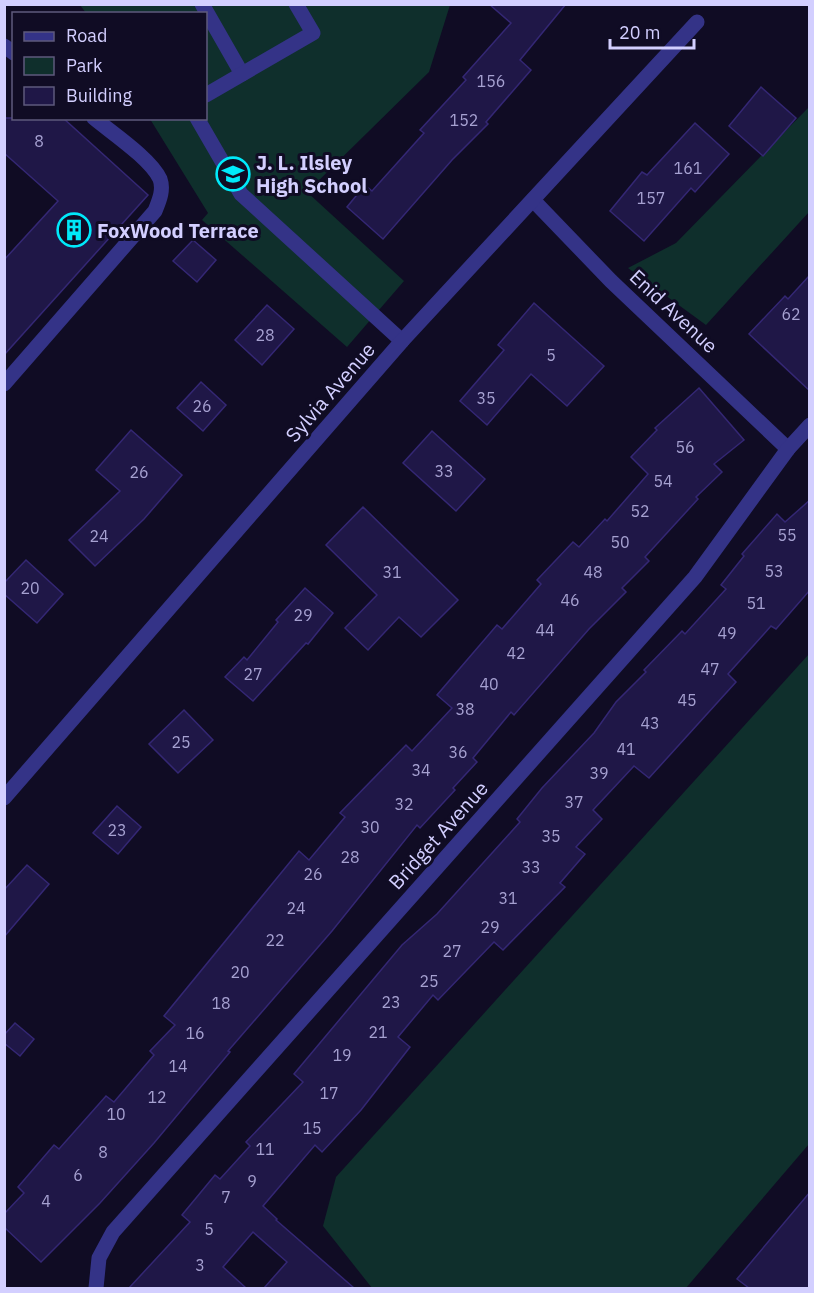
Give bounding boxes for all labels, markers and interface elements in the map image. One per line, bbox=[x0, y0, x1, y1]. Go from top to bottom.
legend bbox=[12, 12, 207, 120]
scale bar bbox=[610, 12, 694, 50]
text: 20 m bbox=[619, 21, 661, 44]
text: Road bbox=[66, 24, 107, 47]
text: Park bbox=[66, 54, 103, 77]
house number: 156 bbox=[477, 71, 505, 91]
text: Building bbox=[66, 84, 133, 107]
house number: 152 bbox=[450, 110, 478, 130]
house number: 8 bbox=[34, 131, 44, 151]
place label: J. L. Ilsley High School bbox=[256, 149, 367, 199]
school or university icon: J. L. Ilsley High School bbox=[215, 156, 251, 192]
house number: 161 bbox=[674, 158, 702, 178]
house number: 157 bbox=[637, 188, 665, 208]
building icon: FoxWood Terrace bbox=[56, 212, 92, 248]
place label: FoxWood Terrace bbox=[97, 217, 259, 244]
street label: Enid Avenue bbox=[624, 263, 724, 359]
house number: 62 bbox=[781, 304, 801, 324]
house number: 28 bbox=[255, 325, 275, 345]
street label: Sylvia Avenue bbox=[279, 336, 381, 448]
house number: 5 bbox=[546, 345, 556, 365]
house number: 35 bbox=[476, 388, 496, 408]
house number: 26 bbox=[192, 396, 212, 416]
house number: 56 bbox=[675, 437, 695, 457]
house number: 33 bbox=[434, 461, 454, 481]
house number: 26 bbox=[129, 462, 149, 482]
house number: 54 bbox=[653, 471, 673, 491]
house number: 52 bbox=[630, 501, 650, 521]
house number: 55 bbox=[777, 525, 797, 545]
house number: 24 bbox=[89, 526, 109, 546]
house number: 50 bbox=[610, 532, 630, 552]
house number: 53 bbox=[764, 561, 784, 581]
house number: 31 bbox=[382, 562, 402, 582]
house number: 48 bbox=[583, 562, 603, 582]
house number: 20 bbox=[20, 578, 40, 598]
house number: 46 bbox=[560, 590, 580, 610]
house number: 51 bbox=[746, 593, 766, 613]
house number: 29 bbox=[293, 605, 313, 625]
house number: 44 bbox=[535, 620, 555, 640]
house number: 49 bbox=[717, 623, 737, 643]
house number: 42 bbox=[506, 643, 526, 663]
house number: 47 bbox=[700, 659, 720, 679]
house number: 27 bbox=[243, 664, 263, 684]
house number: 40 bbox=[479, 674, 499, 694]
house number: 45 bbox=[677, 690, 697, 710]
house number: 38 bbox=[455, 699, 475, 719]
house number: 43 bbox=[640, 713, 660, 733]
house number: 25 bbox=[171, 732, 191, 752]
house number: 41 bbox=[616, 739, 636, 759]
house number: 36 bbox=[448, 742, 468, 762]
house number: 34 bbox=[411, 760, 431, 780]
house number: 39 bbox=[589, 763, 609, 783]
street label: Bridget Avenue bbox=[382, 775, 494, 895]
house number: 37 bbox=[564, 792, 584, 812]
house number: 32 bbox=[394, 794, 414, 814]
house number: 30 bbox=[360, 817, 380, 837]
house number: 23 bbox=[107, 820, 127, 840]
house number: 35 bbox=[541, 826, 561, 846]
house number: 28 bbox=[340, 847, 360, 867]
house number: 33 bbox=[521, 857, 541, 877]
house number: 26 bbox=[303, 864, 323, 884]
house number: 31 bbox=[498, 888, 518, 908]
house number: 24 bbox=[286, 898, 306, 918]
house number: 29 bbox=[480, 917, 500, 937]
house number: 22 bbox=[265, 930, 285, 950]
house number: 27 bbox=[442, 941, 462, 961]
house number: 20 bbox=[230, 962, 250, 982]
house number: 25 bbox=[419, 971, 439, 991]
house number: 23 bbox=[381, 992, 401, 1012]
house number: 18 bbox=[211, 993, 231, 1013]
house number: 21 bbox=[368, 1022, 388, 1042]
house number: 16 bbox=[185, 1023, 205, 1043]
house number: 19 bbox=[332, 1045, 352, 1065]
house number: 14 bbox=[168, 1056, 188, 1076]
house number: 17 bbox=[319, 1083, 339, 1103]
house number: 12 bbox=[147, 1087, 167, 1107]
house number: 10 bbox=[106, 1104, 126, 1124]
house number: 15 bbox=[302, 1118, 322, 1138]
house number: 11 bbox=[255, 1139, 275, 1159]
house number: 8 bbox=[98, 1142, 108, 1162]
house number: 6 bbox=[73, 1165, 83, 1185]
house number: 9 bbox=[247, 1171, 257, 1191]
house number: 7 bbox=[221, 1187, 231, 1207]
house number: 4 bbox=[41, 1191, 51, 1211]
house number: 5 bbox=[204, 1219, 214, 1239]
house number: 3 bbox=[195, 1255, 205, 1275]

